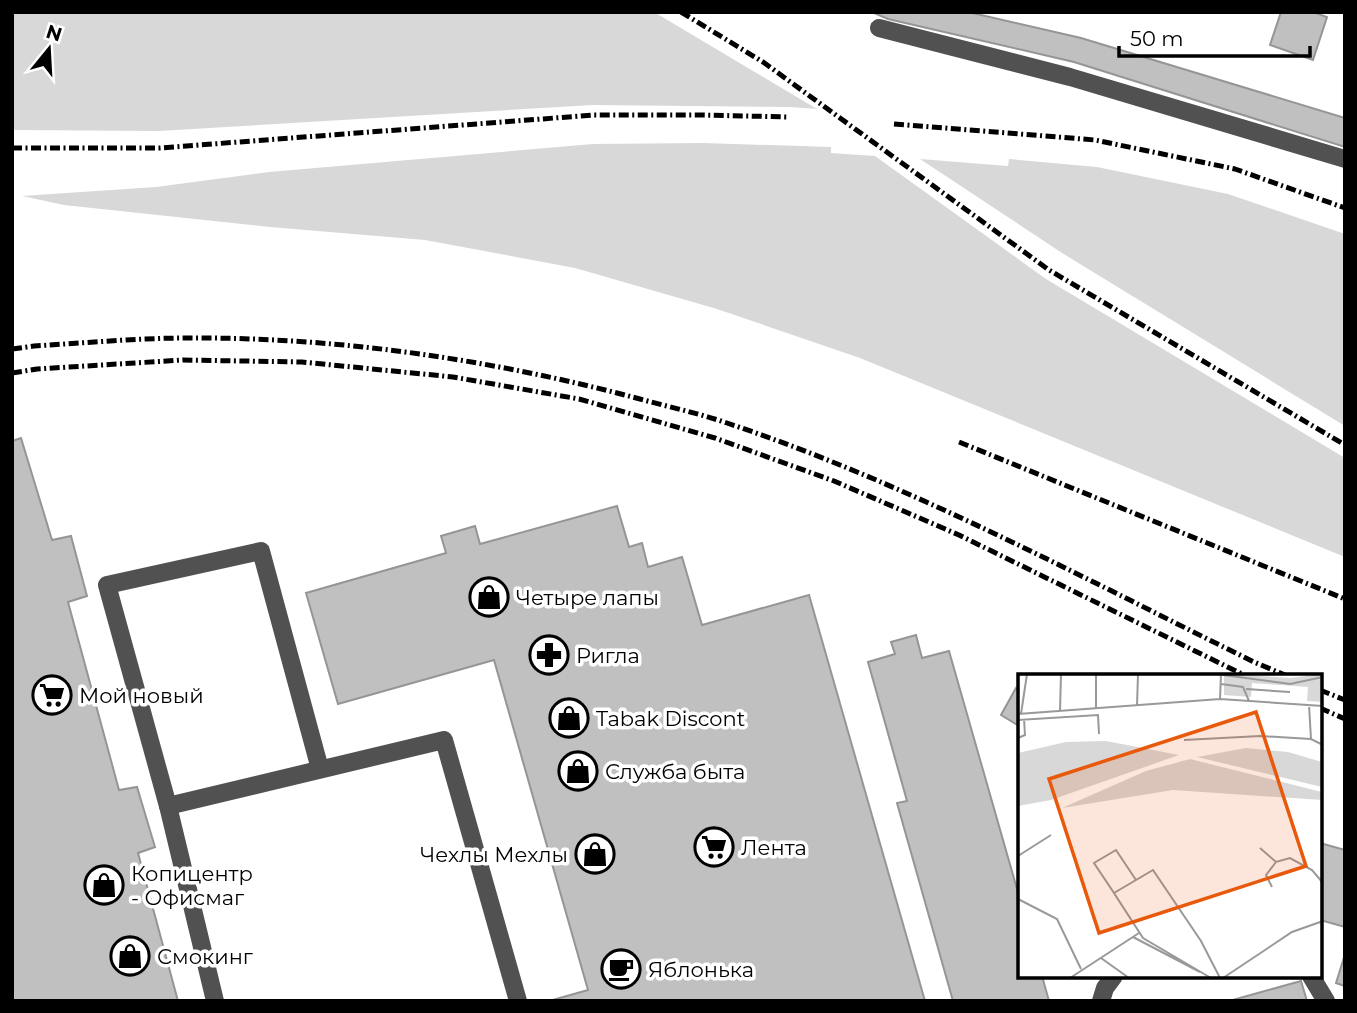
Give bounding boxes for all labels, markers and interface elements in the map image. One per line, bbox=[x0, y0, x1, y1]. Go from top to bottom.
north arrow bbox=[14, 14, 84, 84]
scale bar bbox=[1119, 14, 1310, 58]
text: N bbox=[43, 20, 65, 47]
text: 50 m bbox=[1130, 26, 1184, 51]
shop icon: Четыре лапы bbox=[468, 576, 510, 618]
place label: Четыре лапы bbox=[516, 585, 659, 610]
pharmacy icon: Ригла bbox=[528, 634, 570, 676]
place label: Ригла bbox=[576, 643, 640, 668]
supermarket icon: Мой новый bbox=[31, 674, 73, 716]
inset map bbox=[1018, 674, 1322, 978]
place label: Мой новый bbox=[79, 683, 204, 708]
shop icon: Tabak Discont bbox=[548, 697, 590, 739]
place label: Tabak Discont bbox=[596, 706, 745, 731]
shop icon: Служба быта bbox=[557, 750, 599, 792]
place label: Служба быта bbox=[605, 759, 745, 784]
supermarket icon: Лента bbox=[693, 826, 735, 868]
shop icon: Чехлы Мехлы bbox=[574, 833, 616, 875]
place label: Лента bbox=[741, 835, 807, 860]
place label: Чехлы Мехлы bbox=[420, 842, 568, 867]
place label: Копицентр - Офисмаг bbox=[131, 861, 253, 910]
shop icon: Копицентр - Офисмаг bbox=[83, 864, 125, 906]
shop icon: Смокинг bbox=[109, 935, 151, 977]
place label: Смокинг bbox=[157, 944, 253, 969]
cafe icon: Яблонька bbox=[600, 948, 642, 990]
place label: Яблонька bbox=[648, 957, 754, 982]

